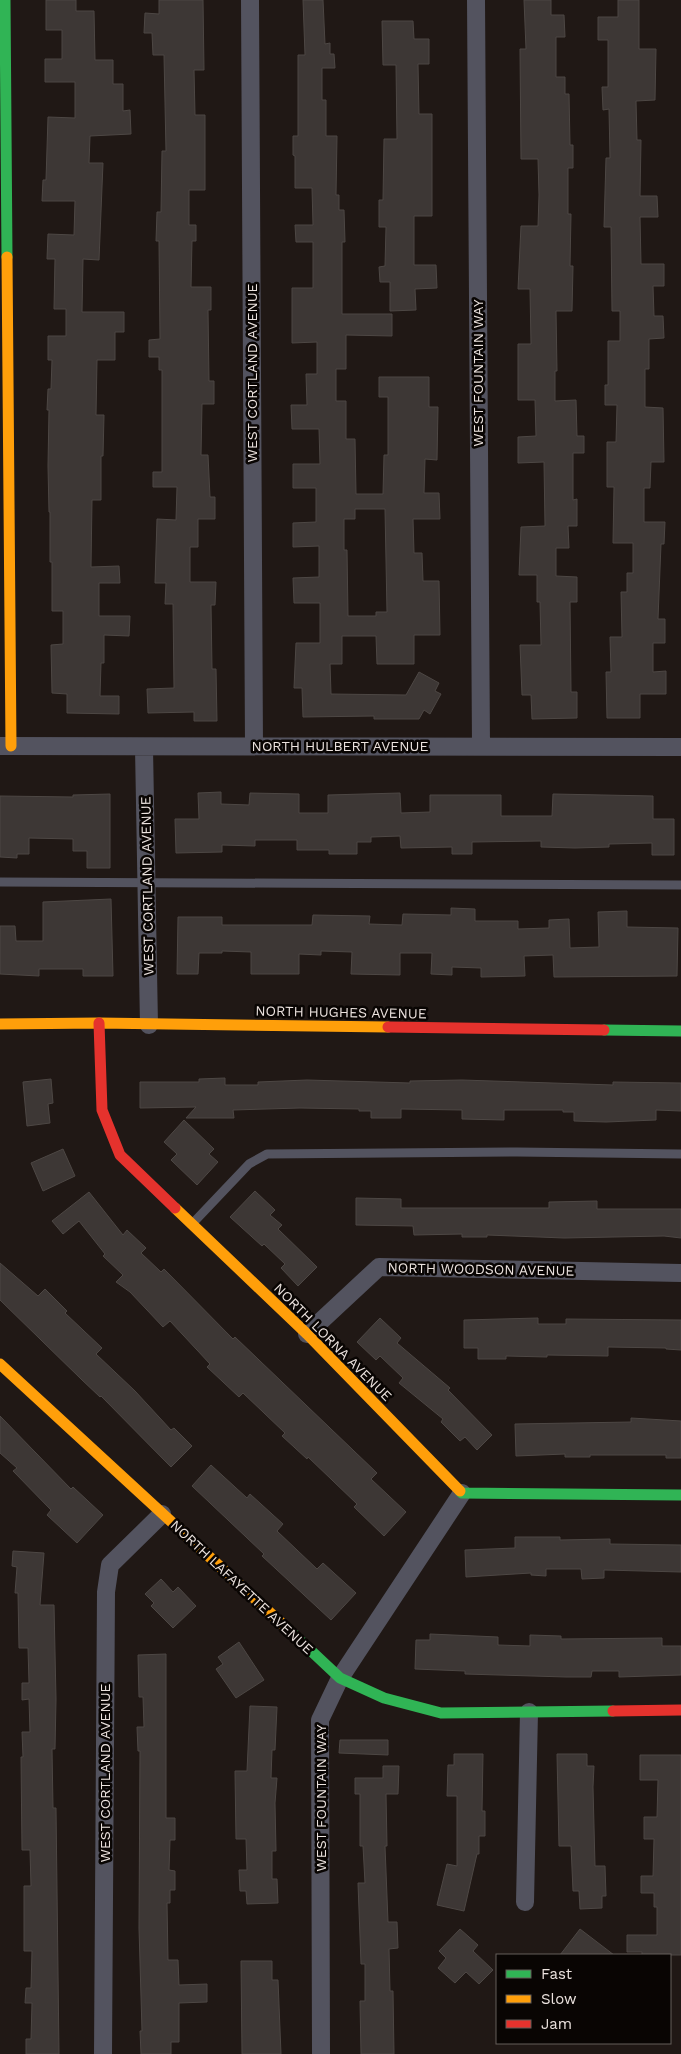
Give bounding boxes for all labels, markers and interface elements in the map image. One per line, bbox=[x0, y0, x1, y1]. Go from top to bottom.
street label: WEST CORTLAND AVENUE bbox=[244, 283, 260, 463]
street label: WEST FOUNTAIN WAY bbox=[470, 299, 486, 447]
street label: NORTH HULBERT AVENUE bbox=[252, 738, 428, 754]
street label: WEST CORTLAND AVENUE bbox=[137, 796, 157, 976]
street label: NORTH HUGHES AVENUE bbox=[255, 1003, 427, 1021]
street label: NORTH WOODSON AVENUE bbox=[387, 1259, 575, 1279]
street label: NORTH LORNA AVENUE bbox=[271, 1280, 395, 1404]
street label: NORTH LAFAYETTE AVENUE bbox=[167, 1517, 317, 1657]
street label: WEST CORTLAND AVENUE bbox=[97, 1683, 113, 1863]
street label: WEST FOUNTAIN WAY bbox=[313, 1724, 329, 1872]
legend bbox=[496, 1954, 671, 2044]
text: Fast bbox=[541, 1965, 573, 1983]
text: Slow bbox=[541, 1990, 577, 2008]
text: Jam bbox=[541, 2015, 572, 2033]

